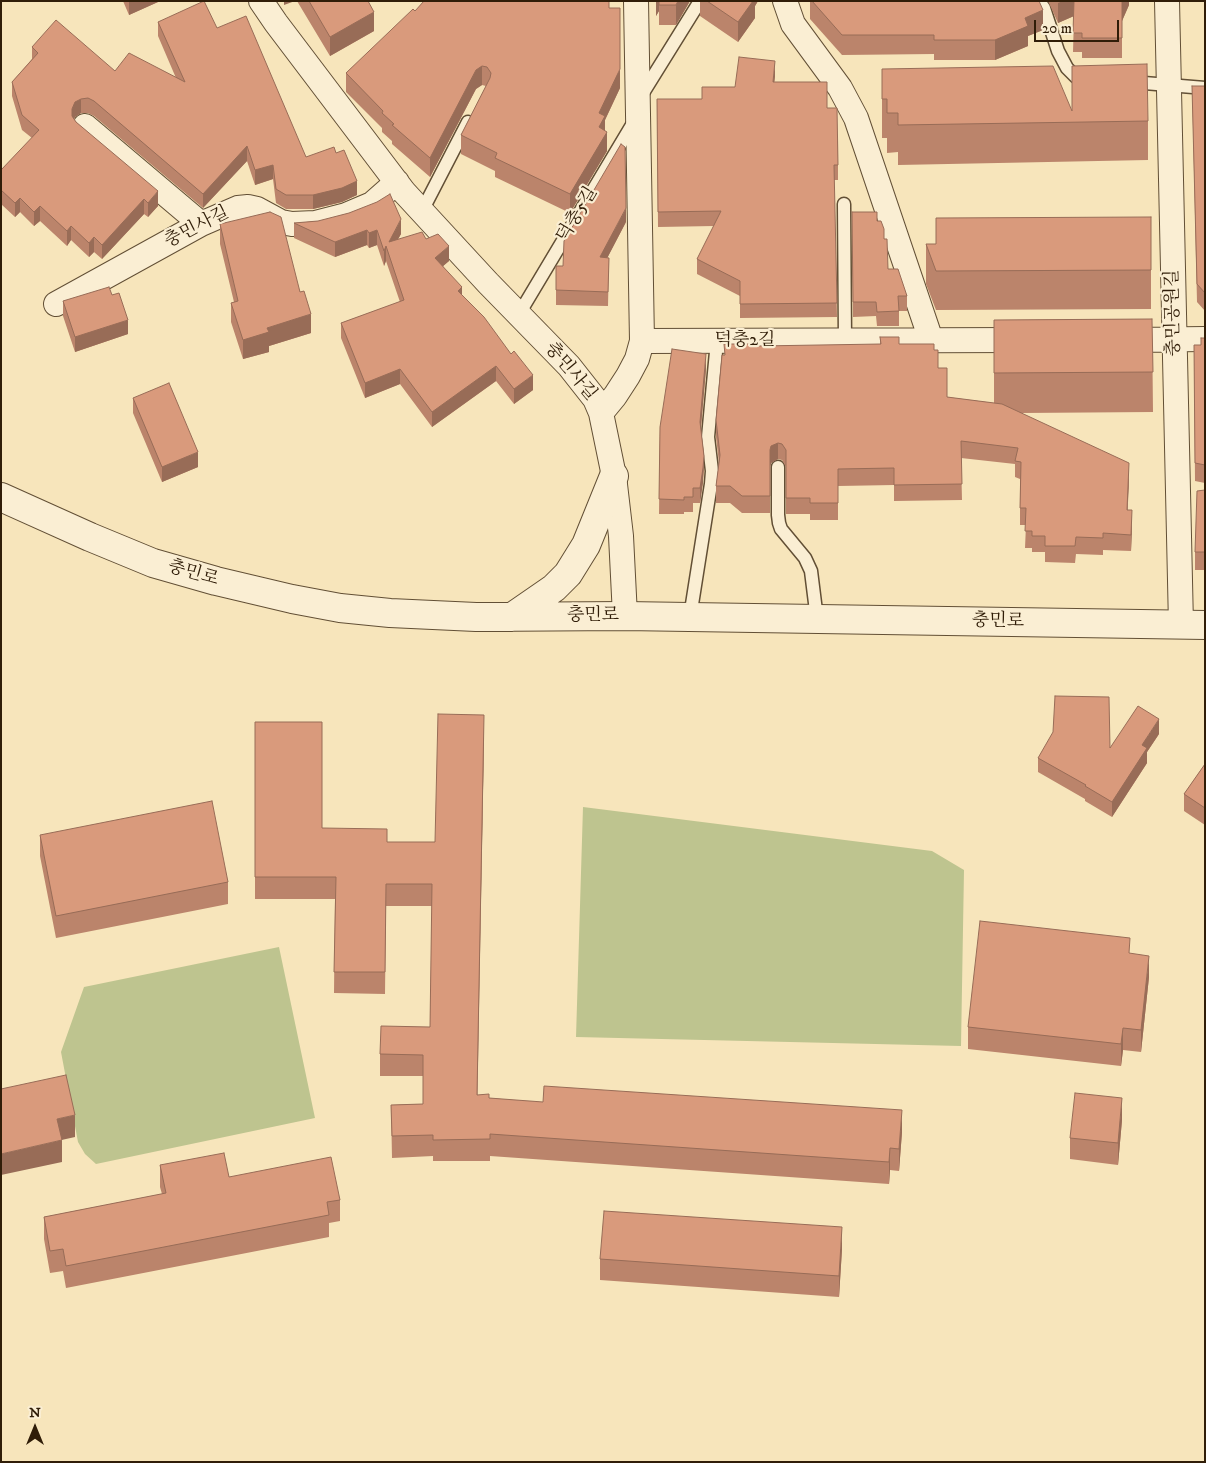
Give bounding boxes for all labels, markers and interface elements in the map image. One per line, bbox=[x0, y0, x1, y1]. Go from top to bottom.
scale bar bbox=[1036, 10, 1121, 42]
text: 20 m bbox=[1042, 19, 1072, 38]
street label: 덕충5길 bbox=[553, 183, 603, 247]
street label: 충민사길 bbox=[161, 203, 233, 253]
street label: 충민공원길 bbox=[1162, 269, 1186, 357]
street label: 덕충2길 bbox=[714, 330, 776, 352]
street label: 충민사길 bbox=[539, 338, 601, 406]
street label: 충민로 bbox=[165, 556, 221, 592]
street label: 충민로 bbox=[567, 605, 619, 627]
street label: 충민로 bbox=[972, 611, 1024, 633]
north arrow bbox=[10, 1403, 60, 1453]
text: N bbox=[29, 1404, 41, 1422]

